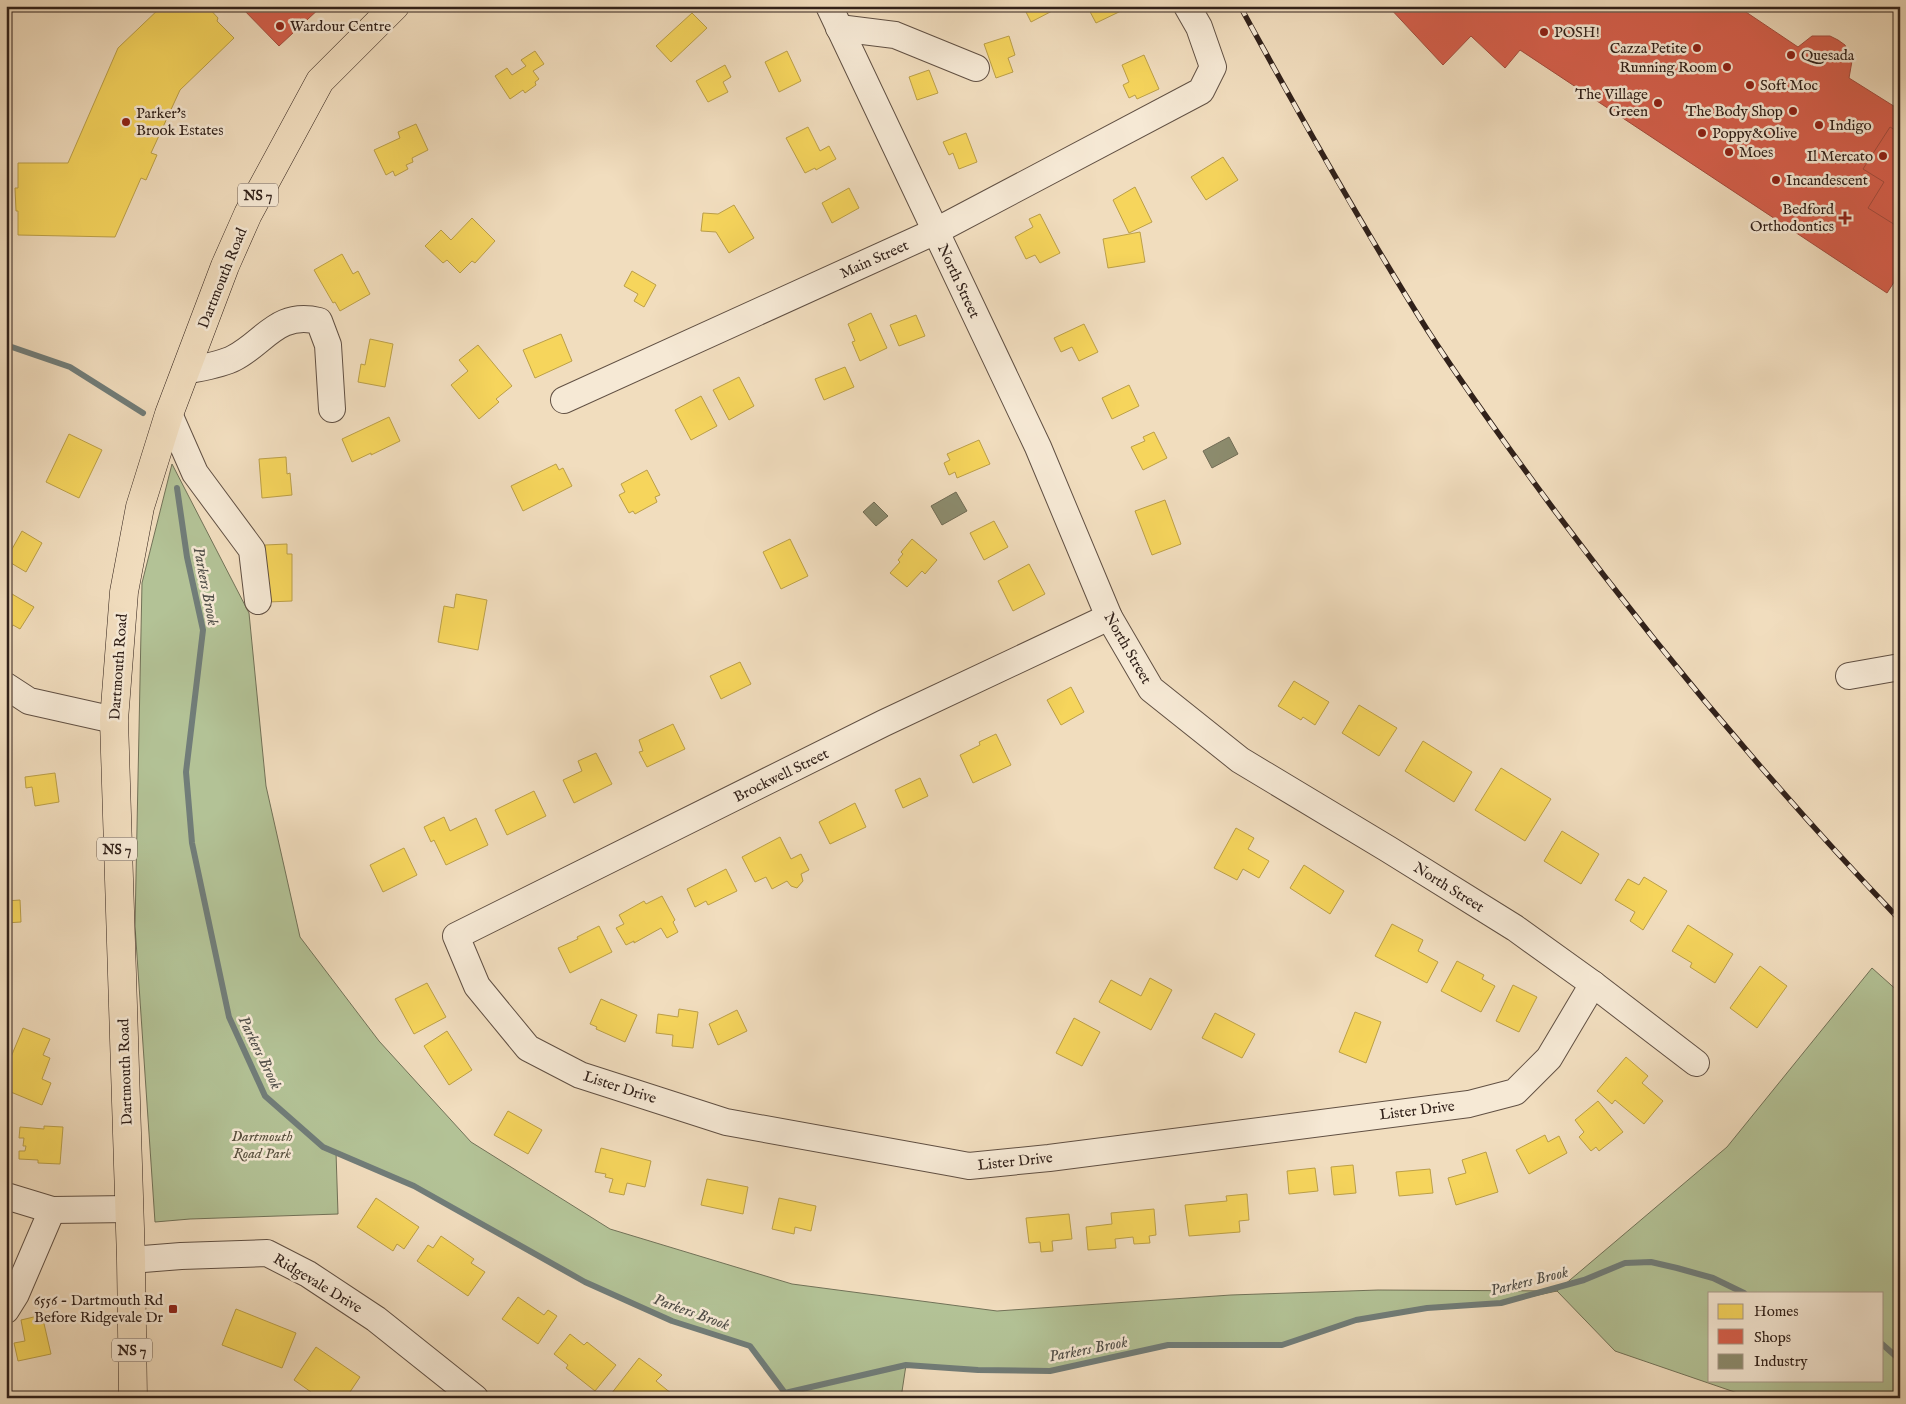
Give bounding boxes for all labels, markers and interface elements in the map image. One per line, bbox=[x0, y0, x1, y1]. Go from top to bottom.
place label: Wardour Centre bbox=[290, 17, 391, 36]
marker: Wardour Centre bbox=[274, 20, 286, 32]
place label: POSH! bbox=[1554, 23, 1600, 42]
marker: POSH! bbox=[1538, 26, 1550, 38]
place label: Cazza Petite bbox=[1610, 39, 1687, 58]
marker: Cazza Petite bbox=[1691, 42, 1703, 54]
place label: Quesada bbox=[1801, 46, 1855, 65]
marker: Quesada bbox=[1785, 49, 1797, 61]
place label: Running Room bbox=[1619, 58, 1717, 77]
marker: Running Room bbox=[1721, 61, 1733, 73]
place label: Soft Moc bbox=[1760, 76, 1818, 95]
marker: Soft Moc bbox=[1744, 79, 1756, 91]
place label: The Village Green bbox=[1575, 85, 1648, 121]
marker: The Village Green bbox=[1652, 97, 1664, 109]
place label: The Body Shop bbox=[1685, 102, 1783, 121]
place label: Parker's Brook Estates bbox=[136, 104, 223, 140]
marker: The Body Shop bbox=[1787, 105, 1799, 117]
marker: Parker's Brook Estates bbox=[120, 116, 132, 128]
place label: Indigo bbox=[1829, 116, 1872, 135]
marker: Indigo bbox=[1813, 119, 1825, 131]
place label: Poppy&Olive bbox=[1712, 124, 1797, 143]
marker: Poppy&Olive bbox=[1696, 127, 1708, 139]
place label: Moes bbox=[1739, 143, 1773, 162]
marker: Moes bbox=[1723, 146, 1735, 158]
place label: Il Mercato bbox=[1807, 147, 1873, 166]
marker: Il Mercato bbox=[1877, 150, 1889, 162]
place label: Incandescent bbox=[1786, 171, 1868, 190]
marker: Incandescent bbox=[1770, 174, 1782, 186]
road number: NS 7 bbox=[238, 184, 278, 206]
place label: Bedford Orthodontics bbox=[1750, 200, 1835, 236]
marker: Bedford Orthodontics bbox=[1838, 211, 1852, 225]
street label: Dartmouth Road bbox=[194, 224, 252, 331]
street label: Main Street bbox=[837, 236, 911, 283]
street label: North Street bbox=[933, 241, 984, 321]
water label: Parkers Brook bbox=[188, 545, 223, 628]
street label: North Street bbox=[1099, 609, 1156, 688]
street label: Dartmouth Road bbox=[105, 612, 132, 721]
street label: Brockwell Street bbox=[731, 744, 832, 807]
road number: NS 7 bbox=[97, 838, 137, 861]
street label: North Street bbox=[1410, 858, 1488, 917]
water label: Parkers Brook bbox=[233, 1013, 286, 1094]
street label: Dartmouth Road bbox=[114, 1017, 137, 1126]
street label: Lister Drive bbox=[581, 1067, 659, 1108]
street label: Lister Drive bbox=[1378, 1096, 1456, 1125]
park label: Dartmouth Road Park bbox=[232, 1127, 293, 1163]
street label: Lister Drive bbox=[976, 1148, 1054, 1175]
street label: Ridgevale Drive bbox=[270, 1249, 366, 1318]
water label: Parkers Brook bbox=[1488, 1262, 1571, 1301]
water label: Parkers Brook bbox=[650, 1290, 733, 1336]
place label: 6556 - Dartmouth Rd Before Ridgevale Dr bbox=[34, 1291, 164, 1327]
legend bbox=[1708, 1292, 1884, 1382]
text: Homes bbox=[1754, 1302, 1798, 1321]
marker: 6556 - Dartmouth Rd Before Ridgevale Dr bbox=[167, 1303, 179, 1315]
text: Shops bbox=[1754, 1328, 1791, 1347]
water label: Parkers Brook bbox=[1047, 1332, 1130, 1367]
road number: NS 7 bbox=[112, 1338, 152, 1362]
text: Industry bbox=[1754, 1352, 1808, 1371]

